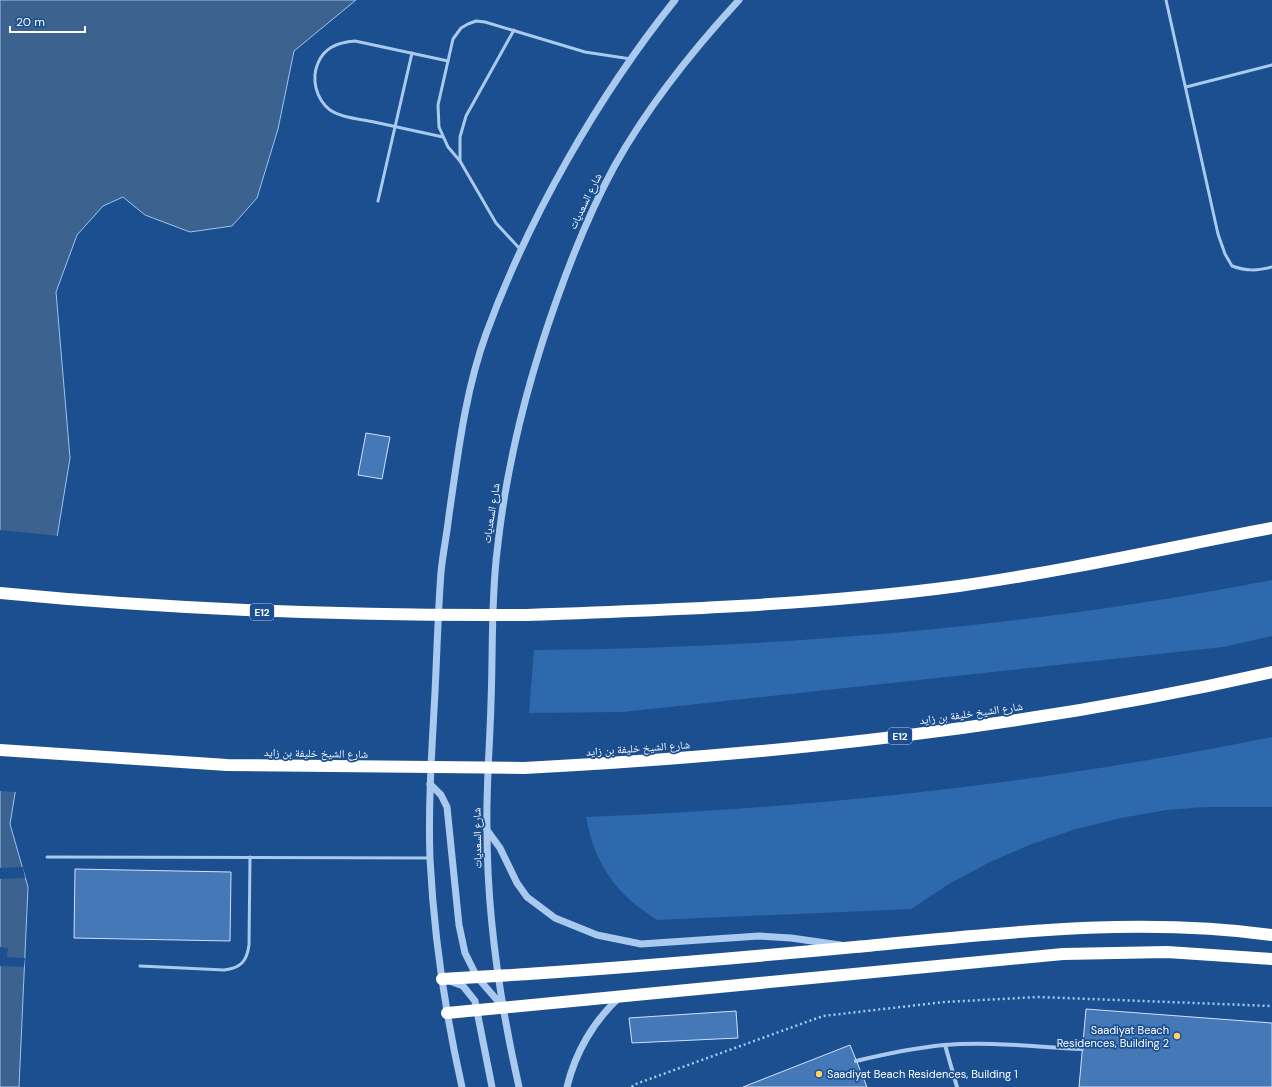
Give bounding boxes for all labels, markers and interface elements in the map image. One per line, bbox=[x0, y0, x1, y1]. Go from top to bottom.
scale bar bbox=[10, 8, 85, 34]
text: 20 m bbox=[16, 14, 45, 30]
street label: شارع السعديات bbox=[565, 171, 605, 231]
street label: شارع السعديات bbox=[479, 482, 503, 544]
road number: E12 bbox=[250, 604, 274, 620]
street label: شارع الشيخ خليفة بن زايد bbox=[918, 699, 1024, 727]
road number: E12 bbox=[888, 728, 912, 744]
street label: شارع الشيخ خليفة بن زايد bbox=[585, 737, 691, 759]
street label: شارع الشيخ خليفة بن زايد bbox=[264, 745, 368, 761]
street label: شارع السعديات bbox=[469, 807, 485, 869]
place label: Saadiyat Beach Residences, Building 2 bbox=[1057, 1023, 1169, 1050]
marker: Saadiyat Beach Residences, Building 2 bbox=[1172, 1031, 1182, 1041]
place label: Saadiyat Beach Residences, Building 1 bbox=[827, 1067, 1018, 1081]
marker: Saadiyat Beach Residences, Building 1 bbox=[814, 1069, 824, 1079]

